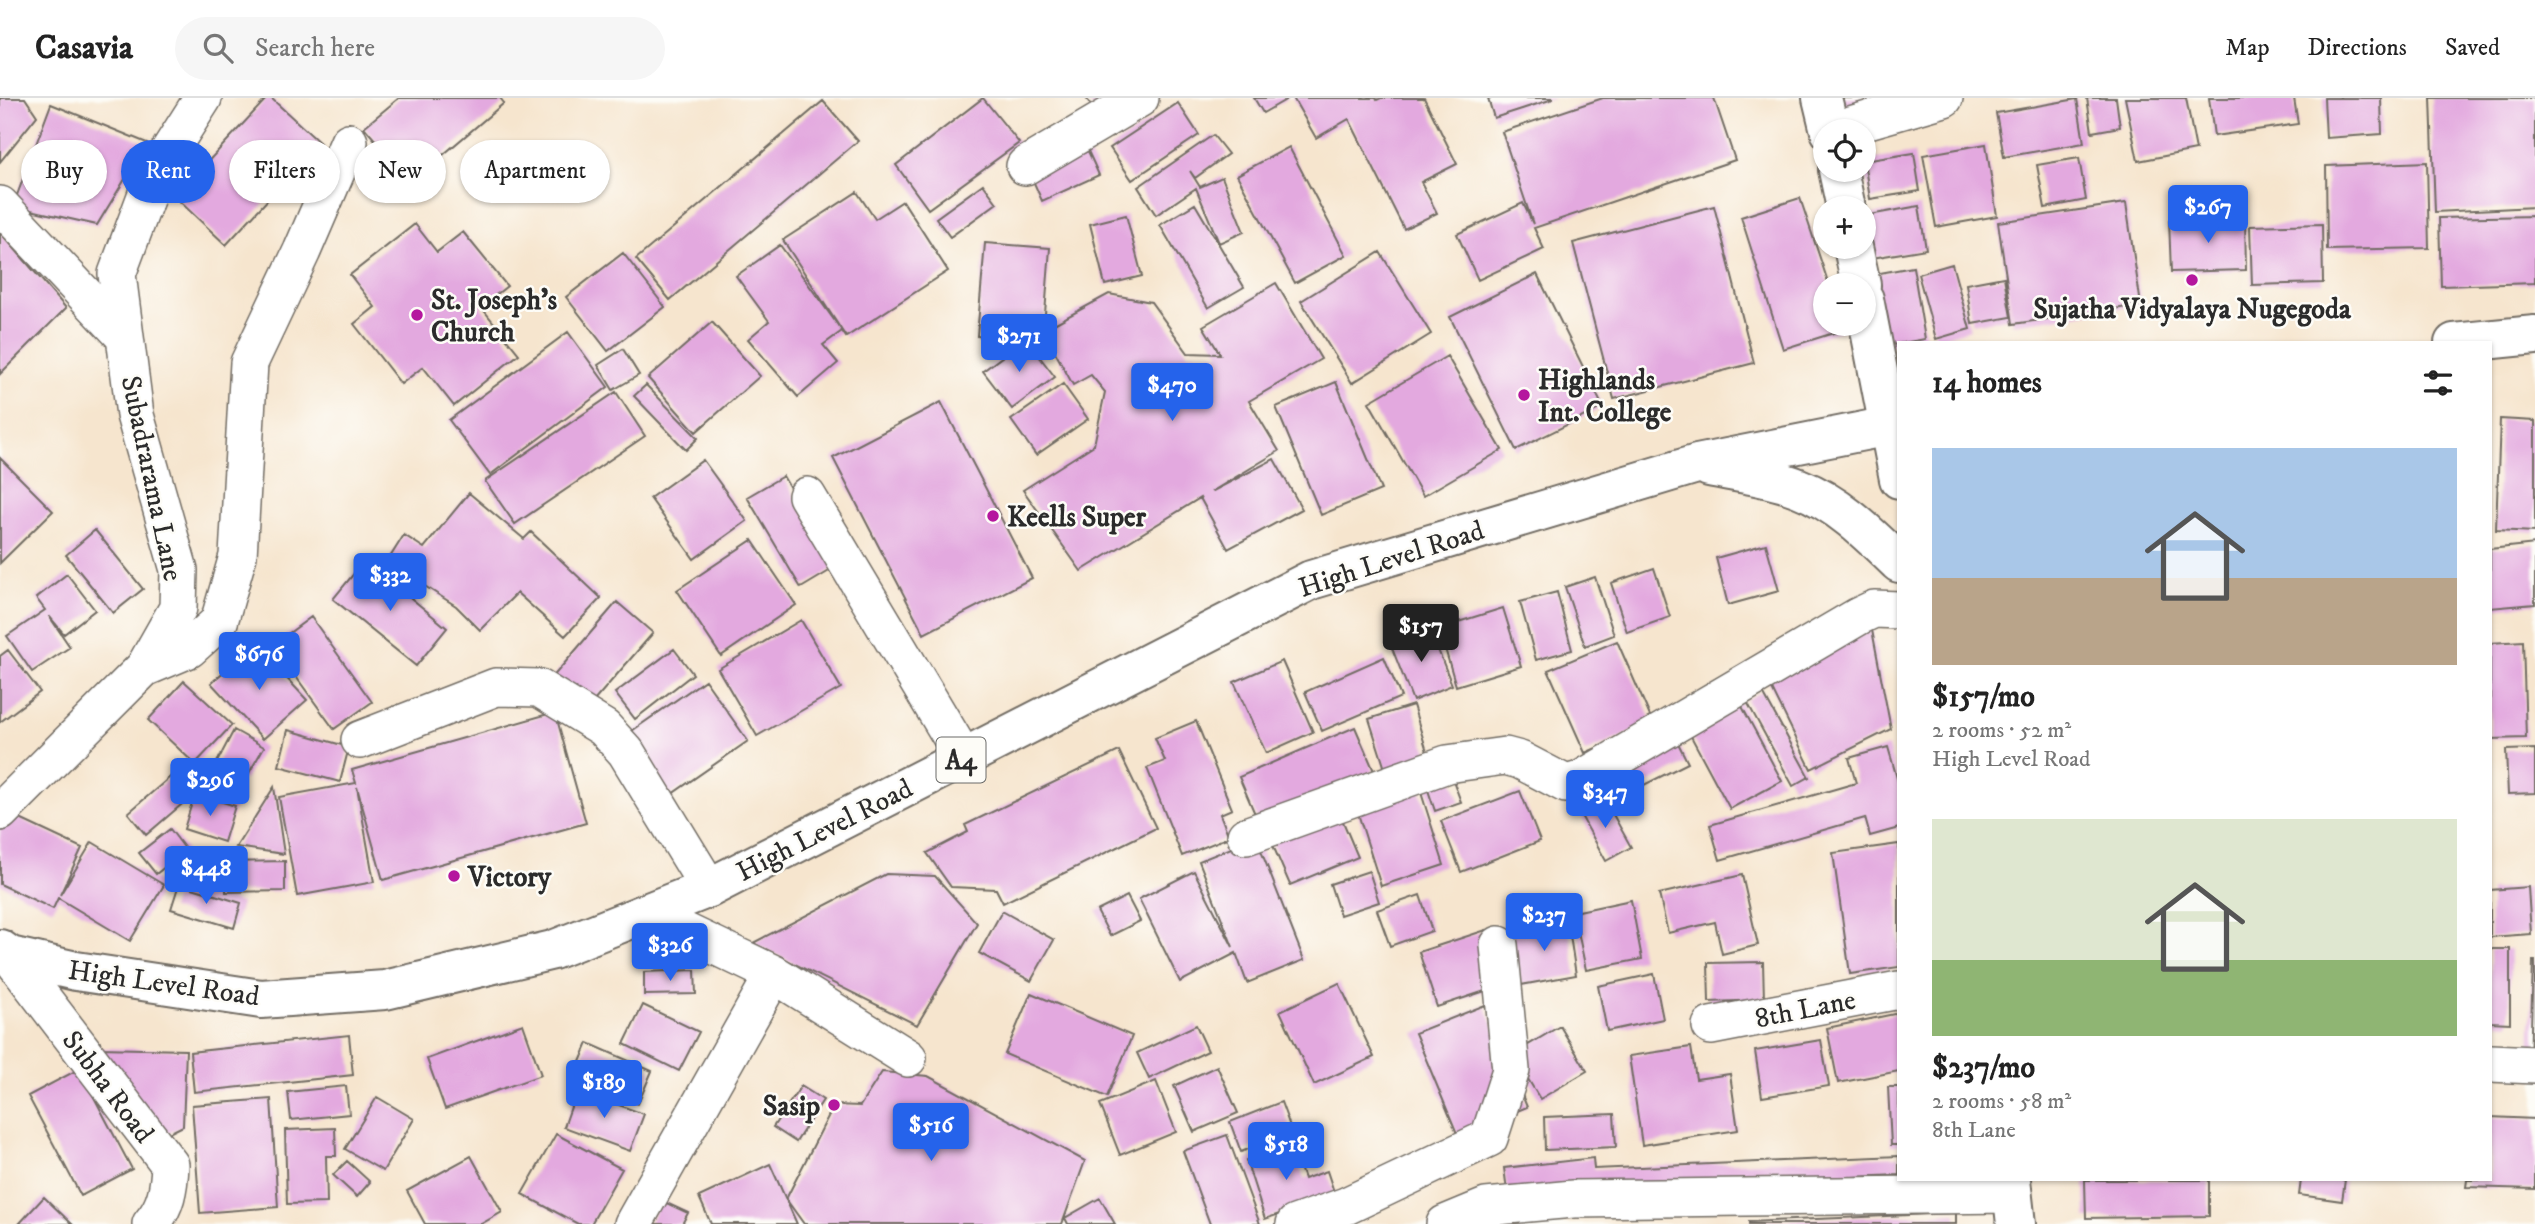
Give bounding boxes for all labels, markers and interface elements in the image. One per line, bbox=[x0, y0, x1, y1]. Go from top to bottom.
search box bbox=[175, 17, 665, 80]
text: Casavia bbox=[35, 28, 133, 69]
icon: search bbox=[199, 29, 237, 67]
text: Search here bbox=[255, 32, 375, 65]
text: Map bbox=[2225, 33, 2270, 63]
text: Directions bbox=[2308, 33, 2407, 63]
text: Saved bbox=[2445, 33, 2500, 63]
map controls bbox=[1813, 119, 1876, 336]
button: locate bbox=[1813, 119, 1876, 182]
chip: Buy bbox=[21, 140, 107, 203]
chip: Rent bbox=[121, 140, 215, 203]
chip: Filters bbox=[229, 140, 340, 203]
chip: New bbox=[354, 140, 446, 203]
chip: Apartment bbox=[460, 140, 610, 203]
pin: $267 bbox=[2167, 186, 2249, 245]
text: $267 bbox=[2184, 193, 2232, 222]
button: + bbox=[1813, 196, 1876, 259]
marker: Sujatha Vidyalaya Nugegoda bbox=[2184, 272, 2200, 288]
button: − bbox=[1813, 273, 1876, 336]
place label: St. Joseph's Church bbox=[431, 283, 558, 350]
place label: Sujatha Vidyalaya Nugegoda bbox=[2033, 292, 2352, 327]
marker: St. Joseph's Church bbox=[409, 307, 425, 323]
pin: $271 bbox=[978, 314, 1060, 374]
text: $271 bbox=[997, 322, 1041, 351]
place label: Highlands Int. College bbox=[1538, 363, 1672, 430]
pin: $470 bbox=[1131, 364, 1213, 423]
icon: filters bbox=[2419, 364, 2457, 402]
text: 14 homes bbox=[1932, 365, 2042, 402]
text: $470 bbox=[1147, 371, 1197, 400]
street label: Subadrarama Lane bbox=[113, 372, 190, 584]
marker: Highlands Int. College bbox=[1516, 387, 1532, 403]
icon: home bbox=[2132, 493, 2258, 619]
place label: Keells Super bbox=[1007, 500, 1147, 535]
marker: Keells Super bbox=[985, 508, 1001, 524]
street label: High Level Road bbox=[1294, 513, 1489, 606]
pin: $332 bbox=[349, 554, 431, 613]
text: $332 bbox=[369, 561, 411, 590]
pin: $157 bbox=[1380, 604, 1462, 664]
text: $157 bbox=[1399, 612, 1443, 641]
pin: $676 bbox=[218, 632, 300, 692]
text: $676 bbox=[235, 640, 283, 669]
text: $157/mo bbox=[1932, 679, 2035, 716]
text: 2 rooms · 52 m² bbox=[1932, 716, 2071, 745]
road number: A4 bbox=[936, 738, 986, 782]
text: High Level Road bbox=[1932, 745, 2091, 774]
pin: $296 bbox=[169, 758, 251, 818]
text: $296 bbox=[186, 766, 234, 795]
pin: $347 bbox=[1564, 770, 1646, 830]
street label: High Level Road bbox=[731, 771, 919, 890]
text: $347 bbox=[1582, 778, 1628, 807]
pin: $448 bbox=[165, 846, 247, 906]
text: $448 bbox=[181, 854, 231, 883]
place label: Victory bbox=[467, 860, 552, 895]
icon: home bbox=[2132, 864, 2258, 990]
marker: Victory bbox=[446, 868, 462, 884]
pin: $237 bbox=[1503, 894, 1585, 953]
text: $237 bbox=[1522, 901, 1566, 930]
pin: $326 bbox=[629, 924, 711, 983]
text: $326 bbox=[648, 931, 692, 960]
street label: High Level Road bbox=[66, 953, 262, 1014]
street label: 8th Lane bbox=[1752, 983, 1859, 1036]
street label: Subha Road bbox=[54, 1024, 161, 1150]
text: $237/mo bbox=[1932, 1050, 2035, 1087]
pin: $189 bbox=[563, 1060, 645, 1120]
text: $189 bbox=[582, 1068, 626, 1097]
text: 2 rooms · 58 m² bbox=[1932, 1087, 2071, 1116]
place label: Sasip bbox=[763, 1089, 820, 1124]
marker: Sasip bbox=[826, 1097, 842, 1113]
pin: $516 bbox=[890, 1104, 972, 1163]
text: $516 bbox=[909, 1111, 953, 1140]
text: 8th Lane bbox=[1932, 1116, 2016, 1145]
pin: $518 bbox=[1245, 1122, 1327, 1182]
text: $518 bbox=[1264, 1130, 1308, 1159]

